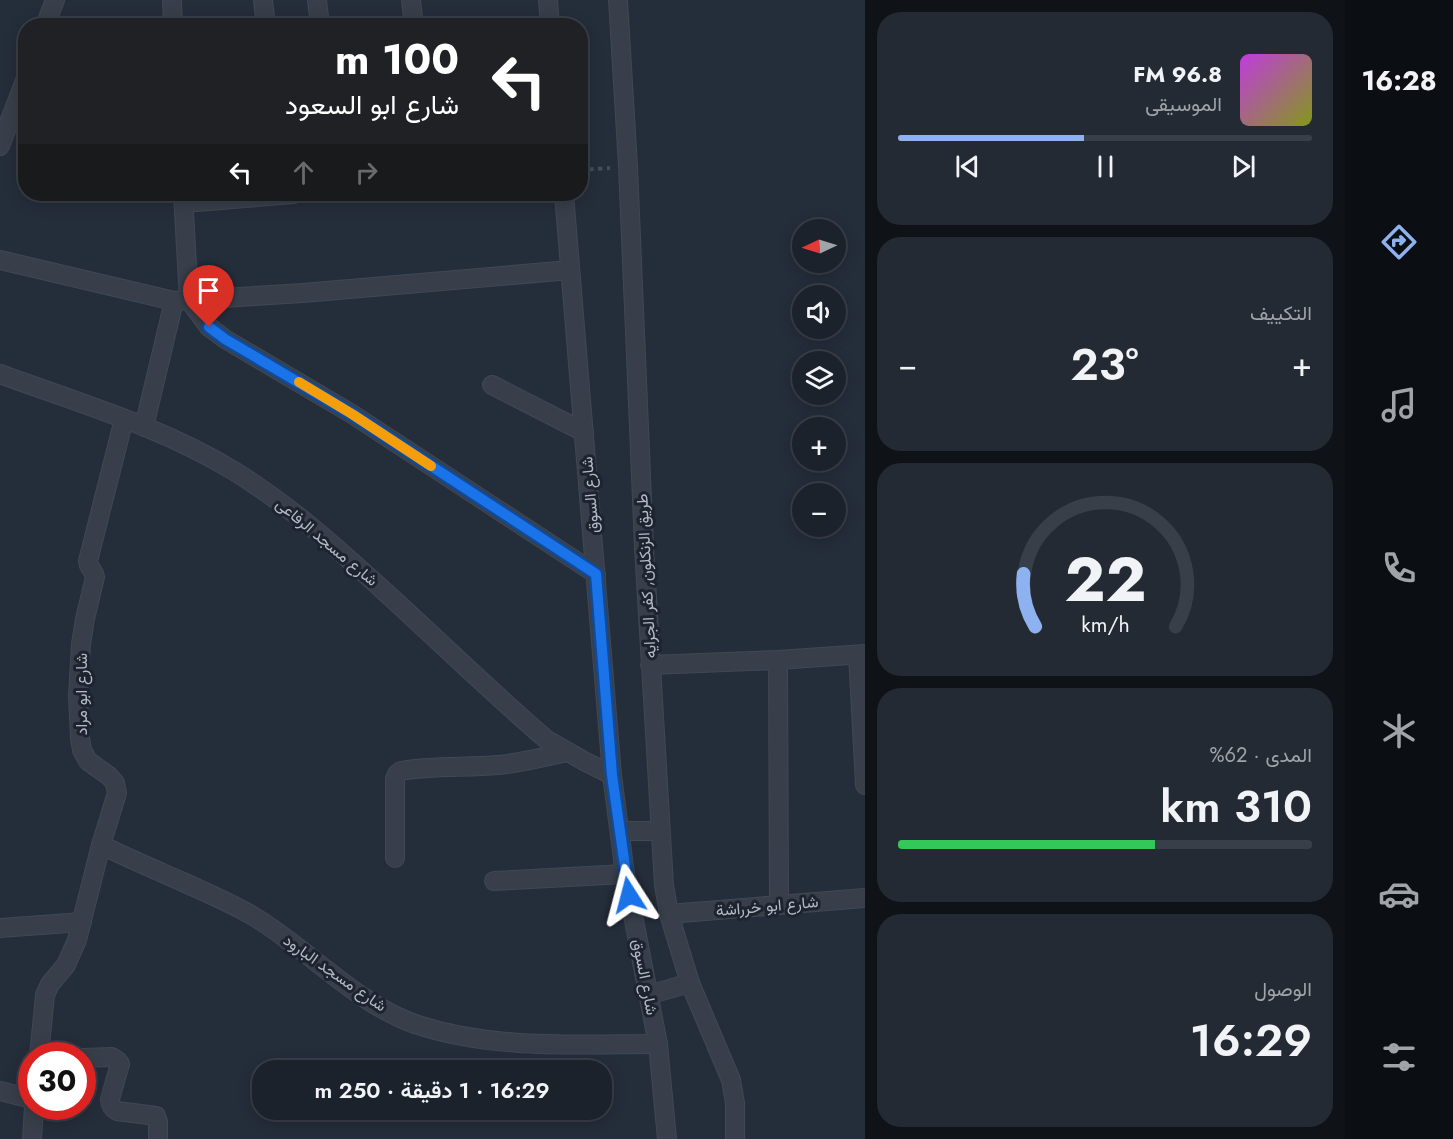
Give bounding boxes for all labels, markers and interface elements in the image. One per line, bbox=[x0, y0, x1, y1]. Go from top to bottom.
text: 100 m bbox=[335, 29, 459, 90]
icon: left bbox=[480, 42, 558, 120]
text: 96.8 FM bbox=[1133, 58, 1222, 90]
text: 16:28 bbox=[1361, 61, 1437, 100]
text: شارع ابو السعود bbox=[285, 85, 459, 124]
text: الموسيقى bbox=[1145, 90, 1222, 119]
icon: previous bbox=[951, 150, 984, 183]
icon: pause bbox=[1089, 150, 1122, 183]
icon: next bbox=[1227, 150, 1260, 183]
icon: left bbox=[224, 156, 257, 189]
icon: ahead bbox=[287, 156, 320, 189]
icon: right bbox=[350, 156, 383, 189]
north arrow bbox=[792, 219, 846, 273]
map controls bbox=[792, 219, 846, 537]
icon: directions bbox=[1378, 221, 1420, 263]
pin bbox=[183, 265, 234, 327]
icon: arrive bbox=[192, 274, 225, 307]
button: sound bbox=[792, 285, 846, 339]
text: التكييف bbox=[1250, 299, 1312, 328]
text: 23° bbox=[1070, 332, 1139, 397]
text: − bbox=[898, 341, 917, 388]
text: + bbox=[1292, 341, 1312, 388]
button: layers bbox=[792, 351, 846, 405]
icon: music bbox=[1378, 384, 1420, 426]
button: + bbox=[792, 417, 846, 471]
street label: شارع السوق bbox=[575, 456, 605, 534]
button: − bbox=[792, 483, 846, 537]
street label: شارع مسجد الرفاعى bbox=[271, 492, 383, 592]
street label: طريق الزنكلون, كفر الجرايه bbox=[630, 493, 662, 659]
text: 22 bbox=[1064, 534, 1146, 624]
icon: phone bbox=[1378, 547, 1420, 589]
text: km/h bbox=[1081, 609, 1129, 640]
street label: شارع ابو مراد bbox=[70, 653, 93, 735]
icon: climate bbox=[1378, 710, 1420, 752]
text: المدى · 62% bbox=[1209, 741, 1312, 770]
text: 310 km bbox=[1160, 774, 1312, 839]
position arrow bbox=[597, 863, 661, 927]
icon: car bbox=[1378, 873, 1420, 915]
street label: شارع ابو خرراشة bbox=[715, 890, 819, 922]
street label: شارع مسجد البارود bbox=[279, 929, 391, 1017]
street label: شارع السوق bbox=[626, 937, 664, 1017]
text: الوصول bbox=[1254, 975, 1312, 1004]
text: 16:29 bbox=[1190, 1008, 1312, 1073]
icon: filters bbox=[1378, 1036, 1420, 1078]
speed limit sign: 30 bbox=[18, 1042, 96, 1120]
text: 16:29 · 1 دقيقة · 250 m bbox=[314, 1074, 550, 1106]

